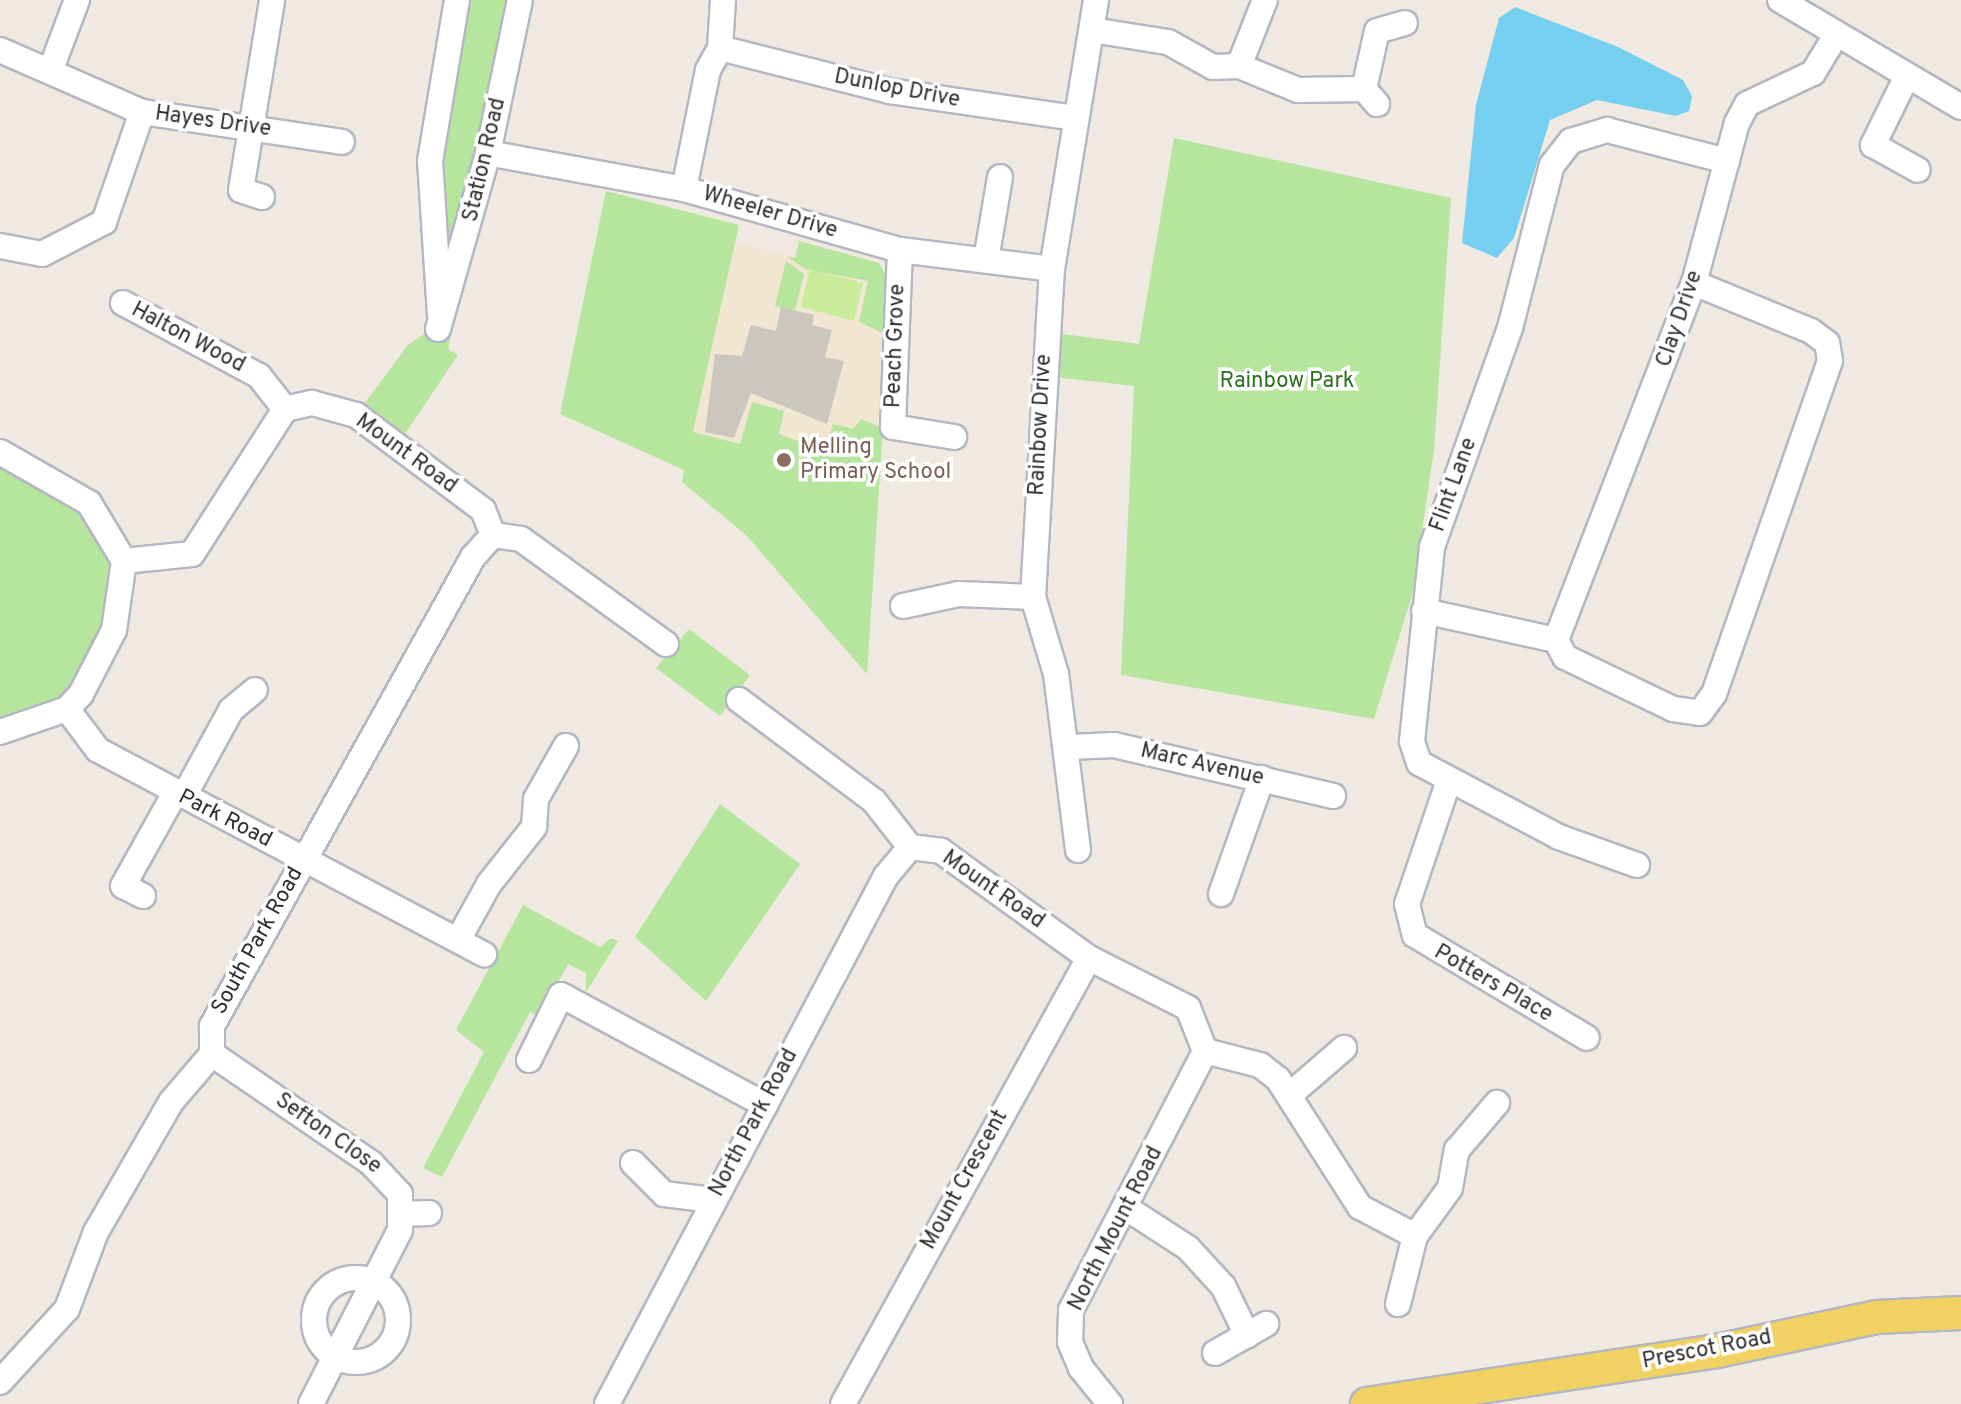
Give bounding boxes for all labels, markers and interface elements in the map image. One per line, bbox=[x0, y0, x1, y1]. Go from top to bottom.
street label: Dunlop Drive bbox=[832, 64, 962, 114]
street label: Station Road bbox=[458, 95, 512, 225]
street label: Hayes Drive bbox=[153, 101, 273, 143]
street label: Wheeler Drive bbox=[700, 181, 840, 245]
street label: Clay Drive bbox=[1651, 267, 1709, 371]
street label: Peach Grove bbox=[881, 283, 911, 409]
street label: Halton Wood bbox=[126, 297, 250, 379]
street label: Rainbow Drive bbox=[1024, 354, 1058, 496]
park label: Rainbow Park bbox=[1219, 369, 1355, 395]
street label: Mount Road bbox=[350, 408, 462, 500]
place label: Melling Primary School bbox=[800, 434, 951, 486]
street label: Flint Lane bbox=[1425, 434, 1483, 536]
marker: Melling Primary School bbox=[775, 451, 793, 469]
street label: Marc Avenue bbox=[1137, 738, 1267, 792]
street label: Park Road bbox=[174, 784, 276, 854]
street label: Mount Road bbox=[937, 845, 1049, 935]
street label: South Park Road bbox=[207, 863, 309, 1019]
street label: Potters Place bbox=[1429, 939, 1557, 1029]
street label: North Park Road bbox=[704, 1045, 804, 1201]
street label: Sefton Close bbox=[270, 1088, 386, 1180]
street label: Mount Crescent bbox=[916, 1106, 1014, 1254]
street label: North Mount Road bbox=[1063, 1142, 1169, 1316]
street label: Prescot Road bbox=[1640, 1325, 1774, 1375]

